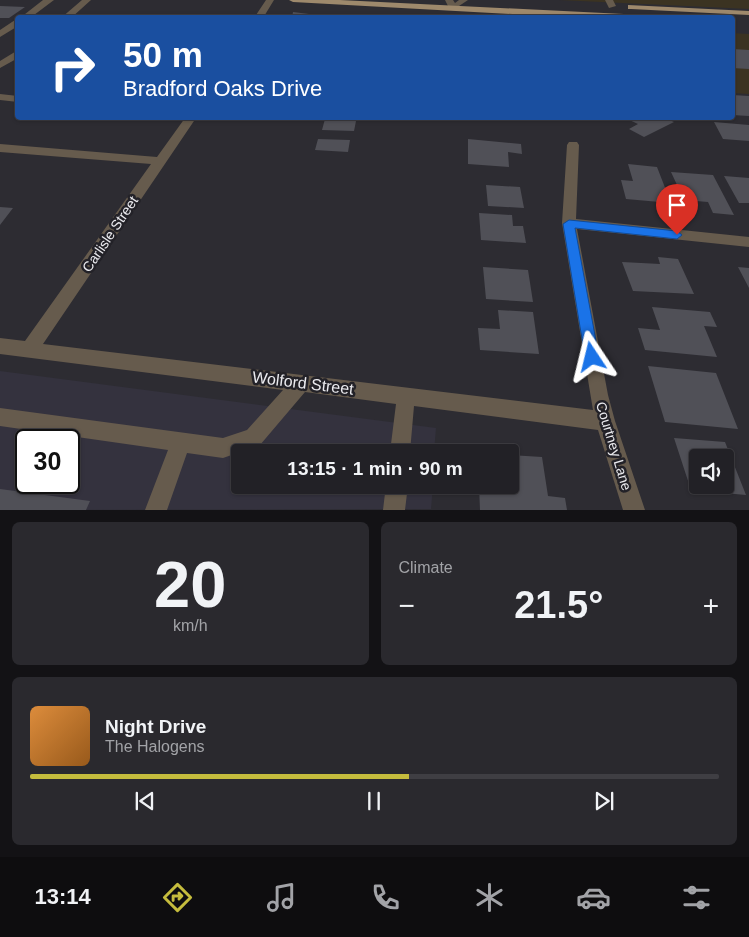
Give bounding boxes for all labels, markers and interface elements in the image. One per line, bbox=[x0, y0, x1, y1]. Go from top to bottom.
icon: right bbox=[40, 35, 105, 100]
text: 50 m bbox=[123, 35, 203, 74]
text: Bradford Oaks Drive bbox=[123, 76, 322, 101]
pin bbox=[656, 184, 698, 235]
icon: arrive bbox=[663, 191, 691, 219]
street label: Carlisle Street bbox=[79, 193, 141, 275]
position arrow bbox=[565, 330, 617, 382]
street label: Wolford Street bbox=[251, 368, 355, 398]
street label: Courtney Lane bbox=[593, 400, 635, 492]
speed limit sign: 30 bbox=[15, 429, 80, 494]
map controls bbox=[689, 449, 734, 494]
button: sound bbox=[689, 449, 734, 494]
text: 13:15 · 1 min · 90 m bbox=[287, 458, 463, 479]
text: 20 bbox=[154, 548, 226, 621]
text: Climate bbox=[399, 559, 453, 576]
text: 21.5° bbox=[514, 584, 603, 626]
text: − bbox=[399, 590, 415, 621]
text: + bbox=[703, 590, 719, 621]
text: km/h bbox=[173, 617, 208, 634]
text: Night Drive bbox=[105, 716, 206, 737]
text: The Halogens bbox=[105, 738, 205, 755]
icon: previous bbox=[131, 787, 159, 815]
icon: pause bbox=[360, 787, 388, 815]
icon: next bbox=[590, 787, 618, 815]
icon: directions bbox=[160, 880, 195, 915]
icon: music bbox=[264, 880, 299, 915]
icon: phone bbox=[368, 880, 403, 915]
icon: climate bbox=[472, 880, 507, 915]
icon: car bbox=[576, 880, 611, 915]
icon: filters bbox=[679, 880, 714, 915]
text: 13:14 bbox=[34, 884, 91, 909]

